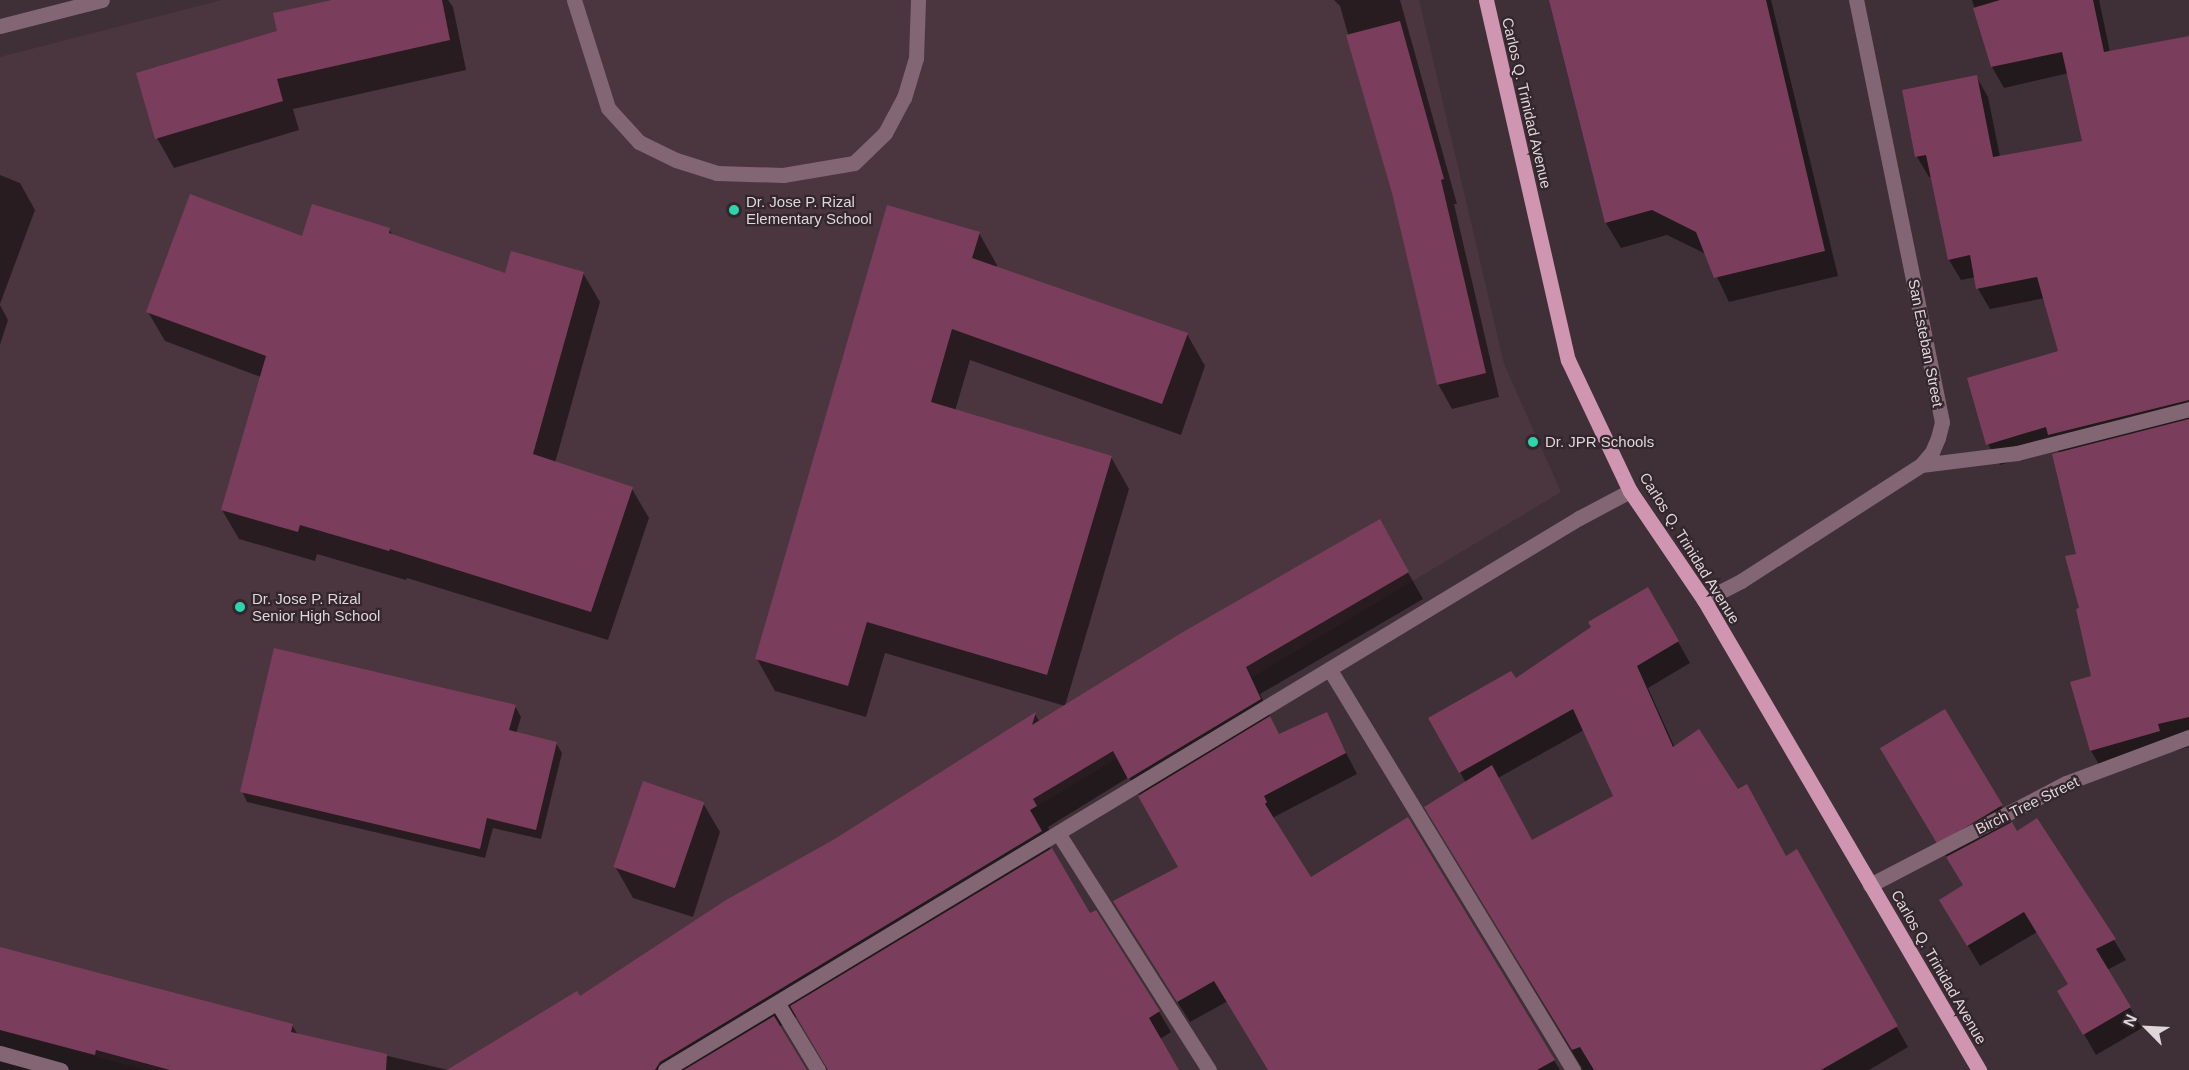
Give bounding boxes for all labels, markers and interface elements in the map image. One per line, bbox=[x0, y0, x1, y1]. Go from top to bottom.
street label: Carlos Q. Trinidad Avenue bbox=[1498, 15, 1556, 191]
place label: Dr. Jose P. Rizal Elementary School bbox=[746, 192, 872, 227]
marker: Dr. Jose P. Rizal Elementary School bbox=[727, 203, 741, 217]
street label: San Esteban Street bbox=[1905, 277, 1947, 409]
place label: Dr. JPR Schools bbox=[1545, 433, 1654, 451]
marker: Dr. JPR Schools bbox=[1526, 435, 1540, 449]
street label: Carlos Q. Trinidad Avenue bbox=[1636, 469, 1744, 627]
place label: Dr. Jose P. Rizal Senior High School bbox=[252, 589, 380, 624]
marker: Dr. Jose P. Rizal Senior High School bbox=[233, 600, 247, 614]
street label: Birch Tree Street bbox=[1972, 772, 2082, 838]
street label: Carlos Q. Trinidad Avenue bbox=[1887, 886, 1991, 1048]
north arrow bbox=[2117, 998, 2177, 1058]
text: N bbox=[2120, 1012, 2140, 1029]

